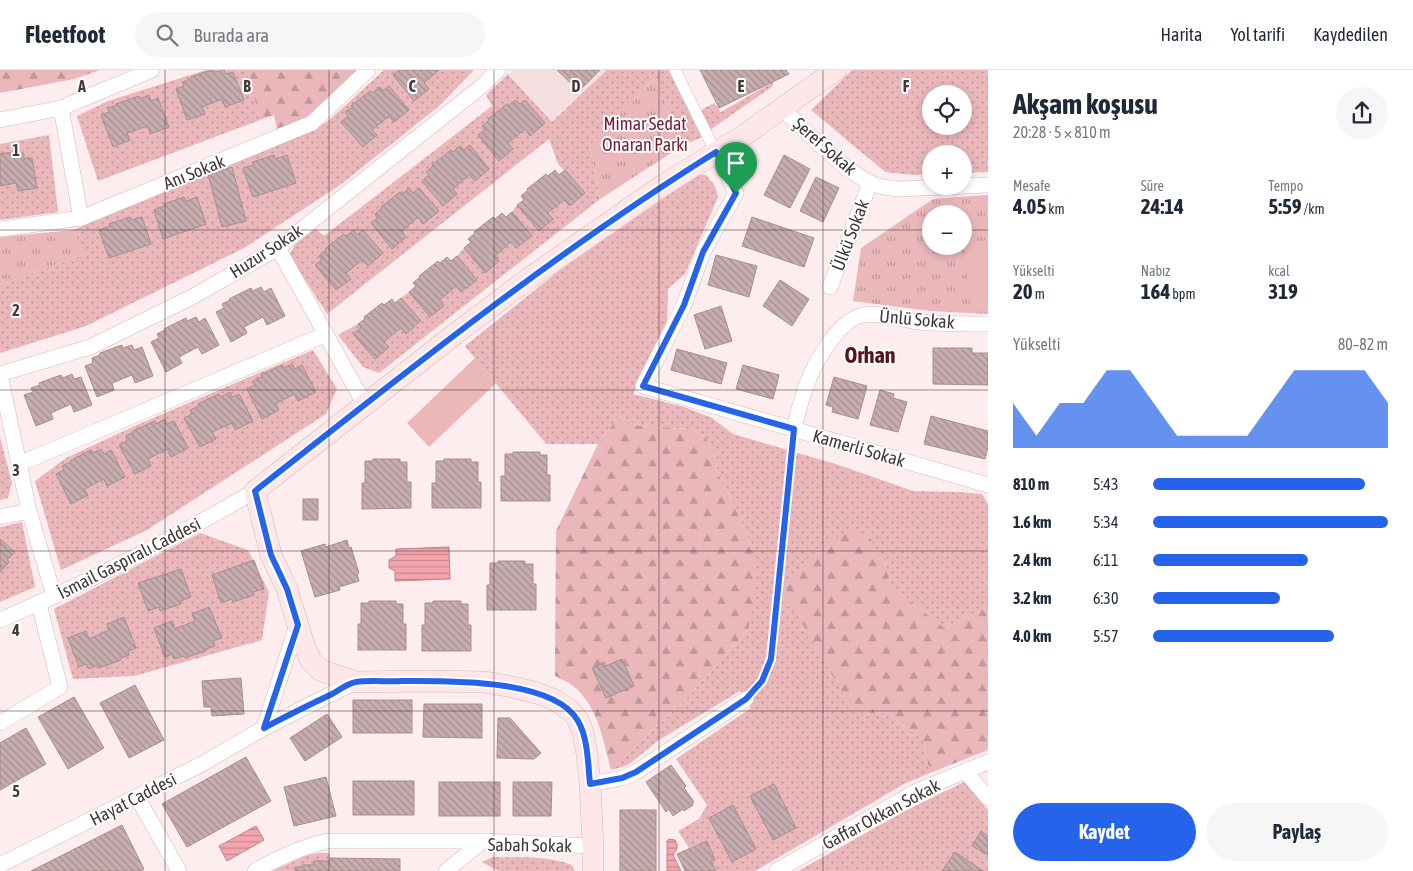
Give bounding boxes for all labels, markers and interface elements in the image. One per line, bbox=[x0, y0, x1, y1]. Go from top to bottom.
search box bbox=[135, 12, 485, 57]
text: Fleetfoot bbox=[25, 21, 105, 48]
icon: search bbox=[153, 21, 181, 49]
text: Burada ara bbox=[193, 24, 269, 46]
text: Harita bbox=[1161, 24, 1202, 45]
text: Yol tarifi bbox=[1230, 24, 1285, 45]
text: Kaydedilen bbox=[1313, 24, 1388, 45]
text: A bbox=[77, 77, 86, 95]
text: B bbox=[243, 77, 251, 95]
text: C bbox=[408, 77, 416, 95]
text: D bbox=[572, 77, 581, 95]
text: E bbox=[738, 77, 745, 95]
text: F bbox=[903, 77, 910, 95]
map controls bbox=[922, 85, 972, 255]
button: locate bbox=[922, 85, 972, 135]
button: share bbox=[1336, 87, 1388, 139]
text: Akşam koşusu bbox=[1013, 88, 1158, 120]
park label: Mimar Sedat Onaran Parkı bbox=[602, 113, 688, 155]
street label: Şeref Sokak bbox=[789, 113, 861, 179]
text: 20:28 · 5 × 810 m bbox=[1013, 123, 1111, 141]
text: 1 bbox=[12, 141, 20, 159]
pin bbox=[715, 142, 757, 193]
button: + bbox=[922, 145, 972, 195]
icon: arrive bbox=[722, 149, 750, 177]
street label: Anı Sokak bbox=[160, 150, 228, 194]
text: Mesafe bbox=[1013, 178, 1050, 194]
text: Süre bbox=[1141, 178, 1164, 194]
text: Tempo bbox=[1268, 178, 1303, 194]
text: 4.05 bbox=[1013, 194, 1046, 218]
text: 24:14 bbox=[1141, 194, 1184, 218]
text: 5:59 bbox=[1268, 194, 1302, 218]
street label: Ülkü Sokak bbox=[827, 196, 873, 274]
text: km bbox=[1046, 201, 1065, 217]
text: /km bbox=[1302, 201, 1325, 217]
button: − bbox=[922, 205, 972, 255]
street label: Huzur Sokak bbox=[226, 220, 306, 282]
text: Yükselti bbox=[1013, 263, 1054, 279]
text: Nabız bbox=[1141, 263, 1170, 279]
text: kcal bbox=[1268, 263, 1290, 279]
text: 20 bbox=[1013, 279, 1033, 303]
text: 164 bbox=[1141, 279, 1170, 303]
text: 319 bbox=[1268, 279, 1298, 303]
text: m bbox=[1033, 286, 1045, 302]
text: bpm bbox=[1170, 286, 1196, 302]
text: 2 bbox=[12, 301, 20, 319]
street label: Ünlü Sokak bbox=[878, 305, 956, 333]
text: Yükselti bbox=[1013, 335, 1060, 353]
text: 80–82 m bbox=[1338, 335, 1388, 353]
district label: Orhan bbox=[845, 342, 895, 368]
street label: Kamerli Sokak bbox=[810, 425, 908, 471]
text: 3 bbox=[12, 461, 20, 479]
text: 810 m bbox=[1013, 475, 1049, 493]
text: 5:43 bbox=[1093, 475, 1118, 493]
street label: İsmail Gaspıralı Caddesi bbox=[54, 513, 204, 603]
text: 1.6 km bbox=[1013, 513, 1052, 531]
text: 5:34 bbox=[1093, 513, 1118, 531]
text: 2.4 km bbox=[1013, 551, 1052, 569]
text: 6:11 bbox=[1093, 551, 1118, 569]
text: 3.2 km bbox=[1013, 589, 1052, 607]
text: 6:30 bbox=[1093, 589, 1118, 607]
text: 4 bbox=[11, 621, 20, 639]
text: 4.0 km bbox=[1013, 627, 1052, 645]
text: 5:57 bbox=[1093, 627, 1118, 645]
street label: Hayat Caddesi bbox=[86, 768, 180, 830]
street label: Gaffar Okkan Sokak bbox=[819, 774, 943, 854]
text: 5 bbox=[12, 782, 20, 800]
button: Kaydet bbox=[1013, 803, 1196, 861]
button: Paylaş bbox=[1206, 803, 1388, 861]
street label: Sabah Sokak bbox=[488, 834, 572, 856]

